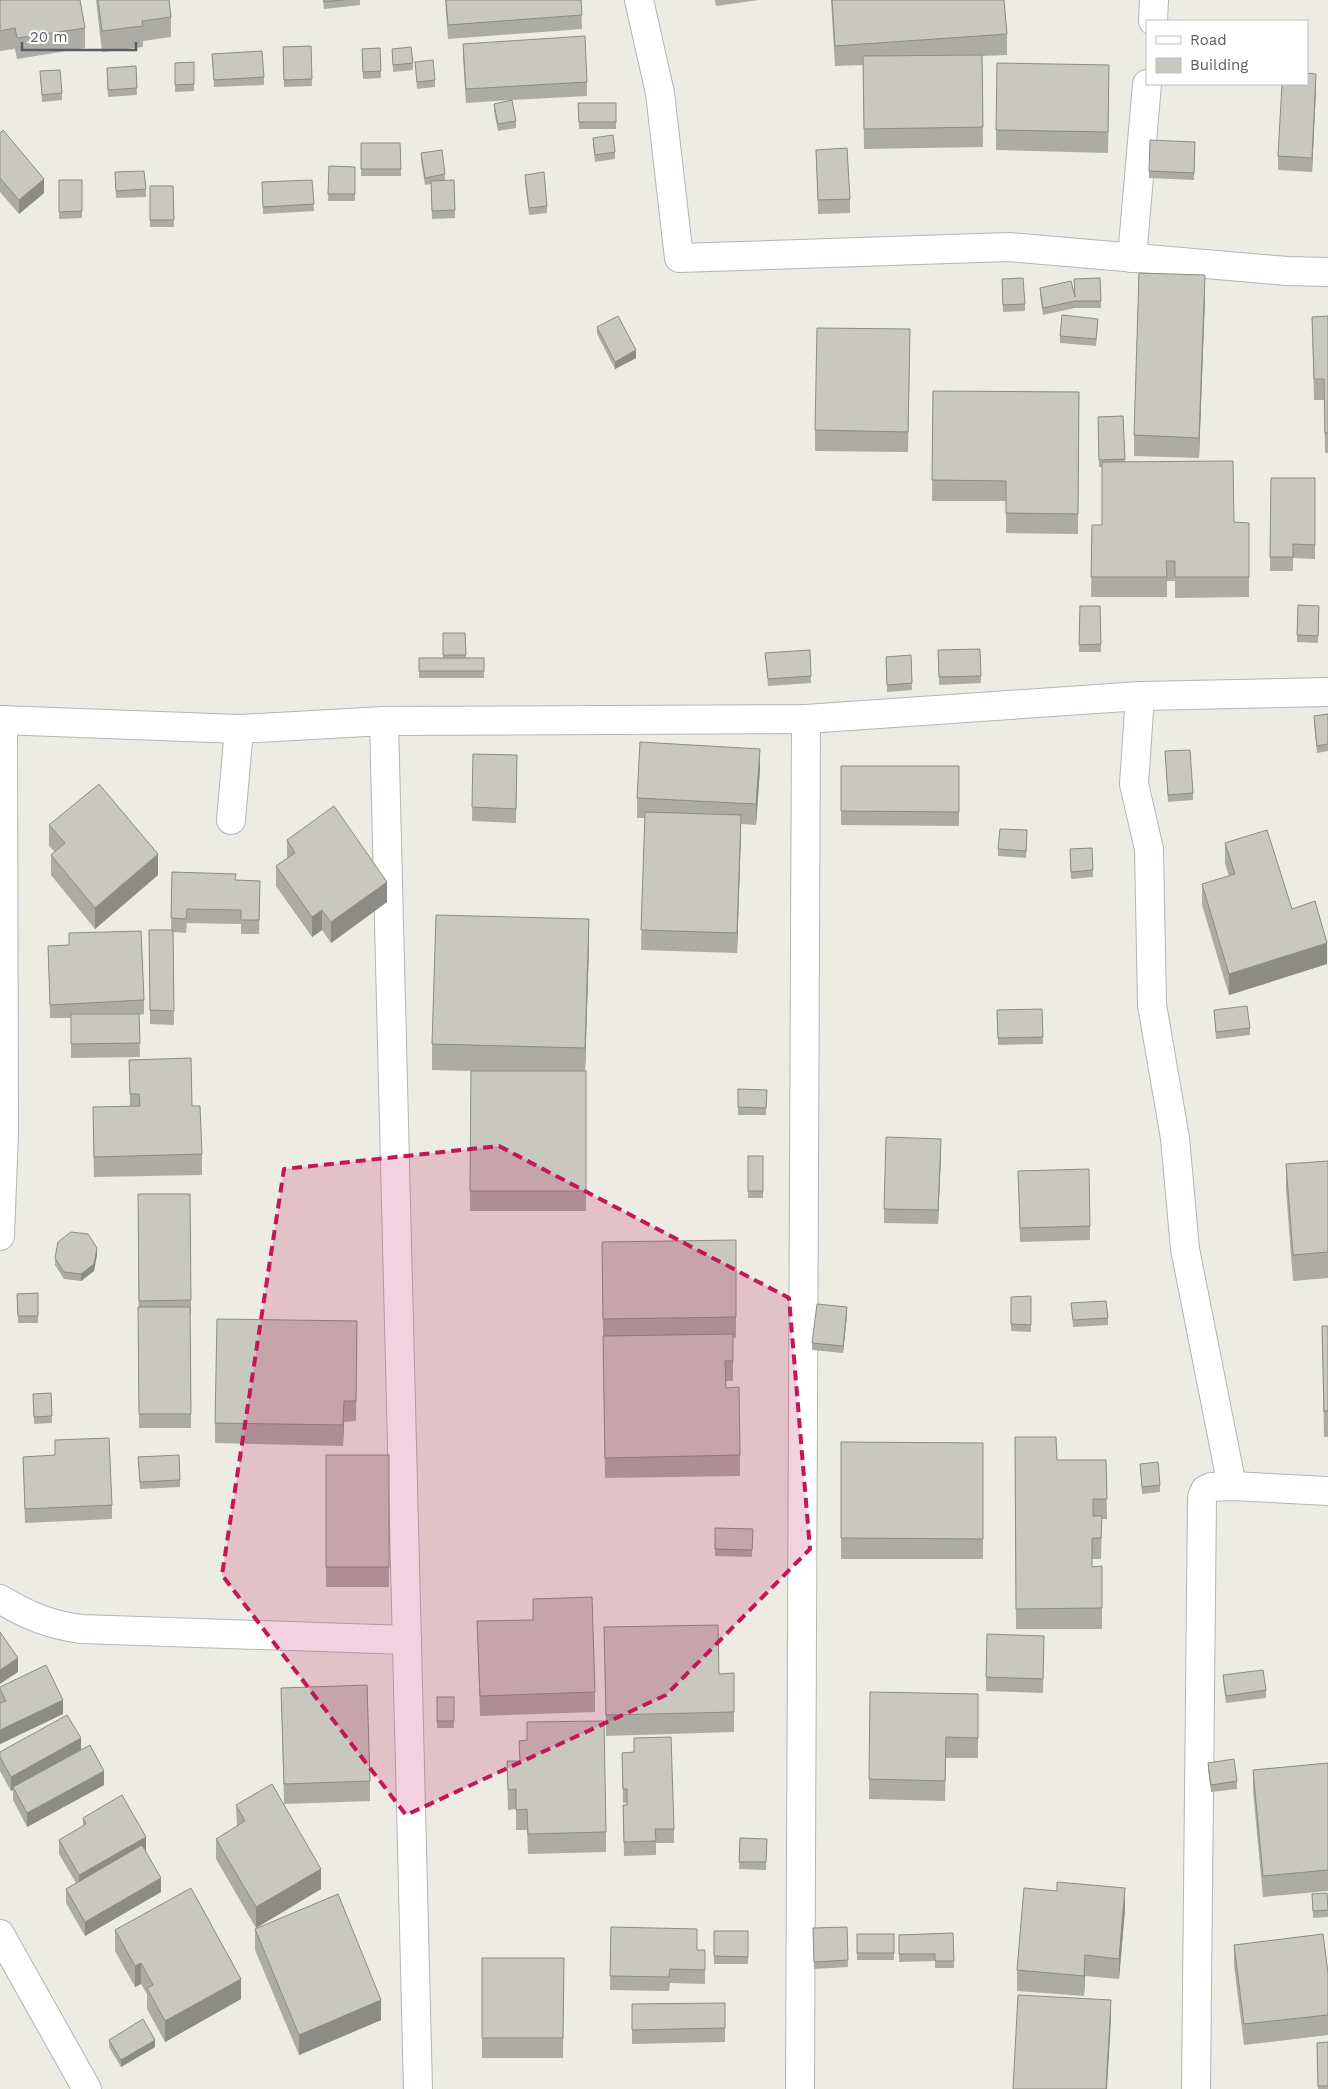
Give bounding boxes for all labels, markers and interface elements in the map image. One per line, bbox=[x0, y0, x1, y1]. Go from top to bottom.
scale bar bbox=[22, 20, 136, 52]
legend bbox=[1146, 20, 1308, 85]
text: 20 m bbox=[30, 28, 68, 46]
text: Road bbox=[1190, 31, 1227, 49]
text: Building bbox=[1190, 56, 1248, 74]

